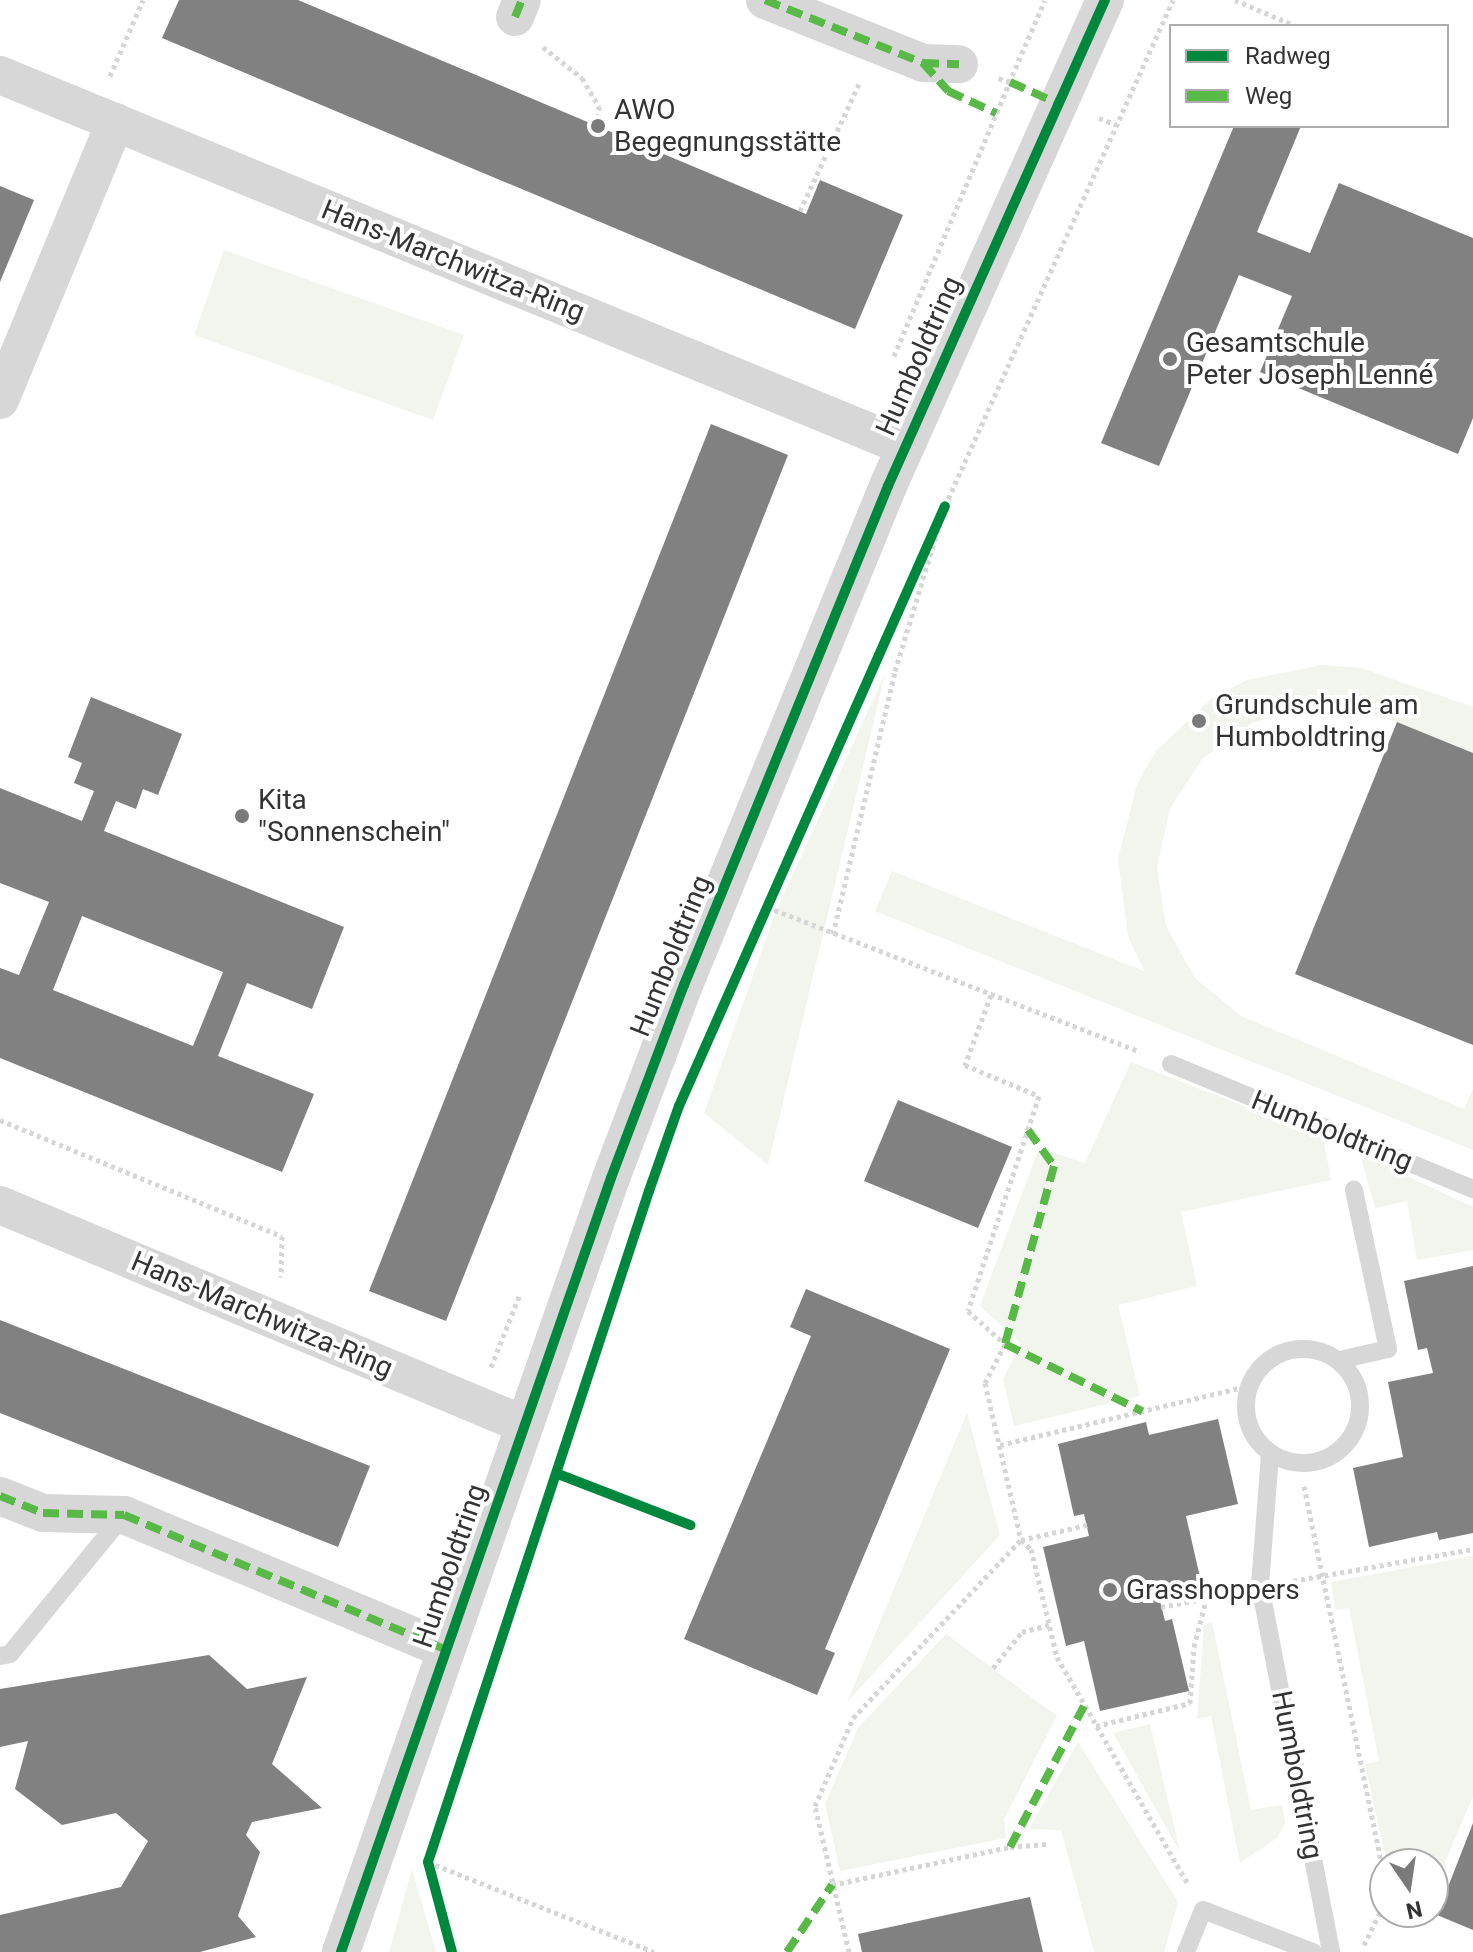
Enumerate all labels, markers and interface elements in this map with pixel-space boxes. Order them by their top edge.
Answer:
legend [1169,24,1449,128]
text: Radweg [1245,42,1331,70]
text: Weg [1245,82,1292,110]
place label: AWO Begegnungsstätte [614,93,841,159]
marker: AWO Begegnungsstätte [589,117,607,135]
street label: Hans-Marchwitza-Ring [316,193,590,329]
street label: Humboldtring [869,271,969,441]
place label: Gesamtschule Peter Joseph Lenné [1186,326,1433,392]
marker: Gesamtschule Peter Joseph Lenné [1161,350,1179,368]
place label: Grundschule am Humboldtring [1215,688,1419,754]
marker: Grundschule am Humboldtring [1190,712,1208,730]
place label: Kita "Sonnenschein" [258,783,450,849]
marker: Kita "Sonnenschein" [233,807,251,825]
street label: Humboldtring [623,870,719,1042]
street label: Humboldtring [1246,1083,1418,1179]
street label: Hans-Marchwitza-Ring [126,1245,398,1385]
street label: Humboldtring [406,1480,494,1652]
place label: Grasshoppers [1126,1573,1300,1607]
marker: Grasshoppers [1101,1581,1119,1599]
street label: Humboldtring [1264,1688,1330,1862]
north arrow [1369,1848,1449,1928]
text: N [1404,1896,1424,1924]

